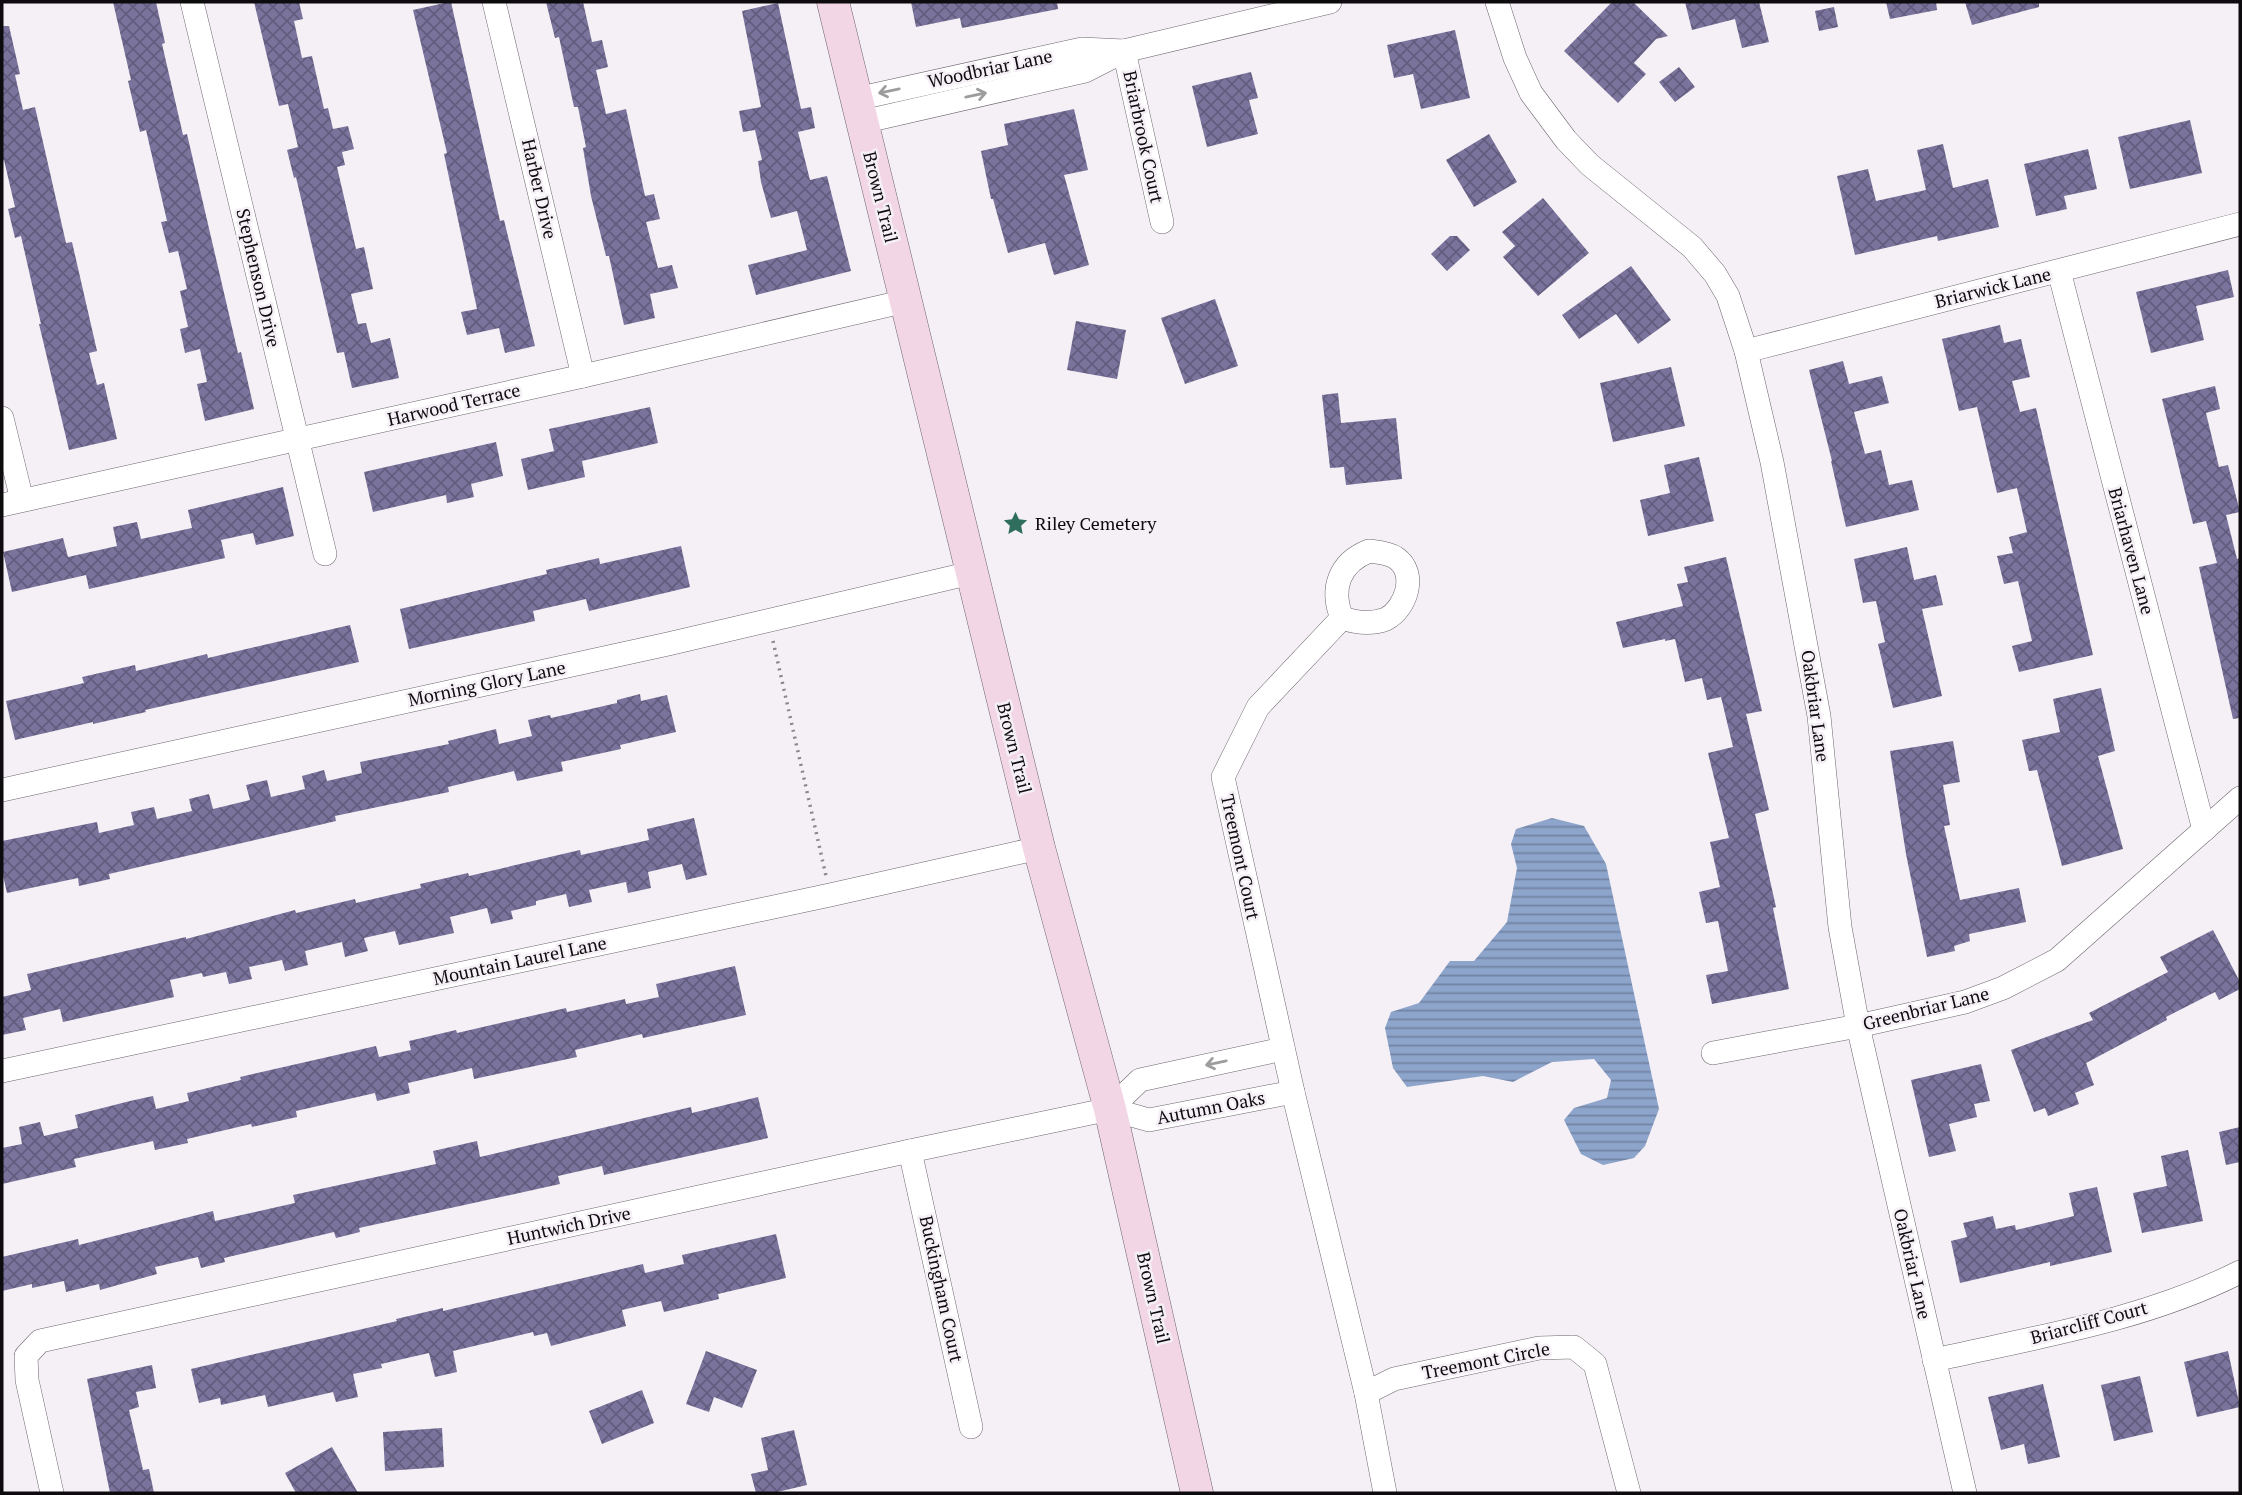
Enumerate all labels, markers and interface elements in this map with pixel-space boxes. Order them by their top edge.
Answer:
street label: Woodbriar Lane [925,43,1054,93]
street label: Briarbrook Court [1118,68,1170,205]
one-way arrow [878,85,901,99]
one-way arrow [964,88,987,102]
street label: Harber Drive [517,136,563,241]
street label: Brown Trail [858,149,904,245]
street label: Stephenson Drive [231,206,287,349]
street label: Briarwick Lane [1932,261,2053,313]
street label: Harwood Terrace [385,377,523,431]
street label: Briarhaven Lane [2103,485,2160,617]
place icon: Riley Cemetery [1001,510,1029,538]
place label: Riley Cemetery [1035,511,1157,535]
street label: Oakbriar Lane [1796,648,1836,763]
street label: Morning Glory Lane [406,655,568,711]
street label: Brown Trail [992,700,1038,796]
street label: Treemont Court [1216,792,1266,922]
street label: Mountain Laurel Lane [431,930,609,990]
street label: Greenbriar Lane [1860,981,1991,1035]
one-way arrow [1205,1057,1228,1071]
street label: Autumn Oaks [1155,1085,1267,1129]
street label: Huntwich Drive [505,1200,633,1250]
street label: Oakbriar Lane [1889,1206,1937,1321]
street label: Buckingham Court [915,1213,969,1365]
street label: Brown Trail [1132,1250,1176,1346]
street label: Briarcliff Court [2028,1295,2150,1349]
street label: Treemont Circle [1420,1336,1552,1384]

